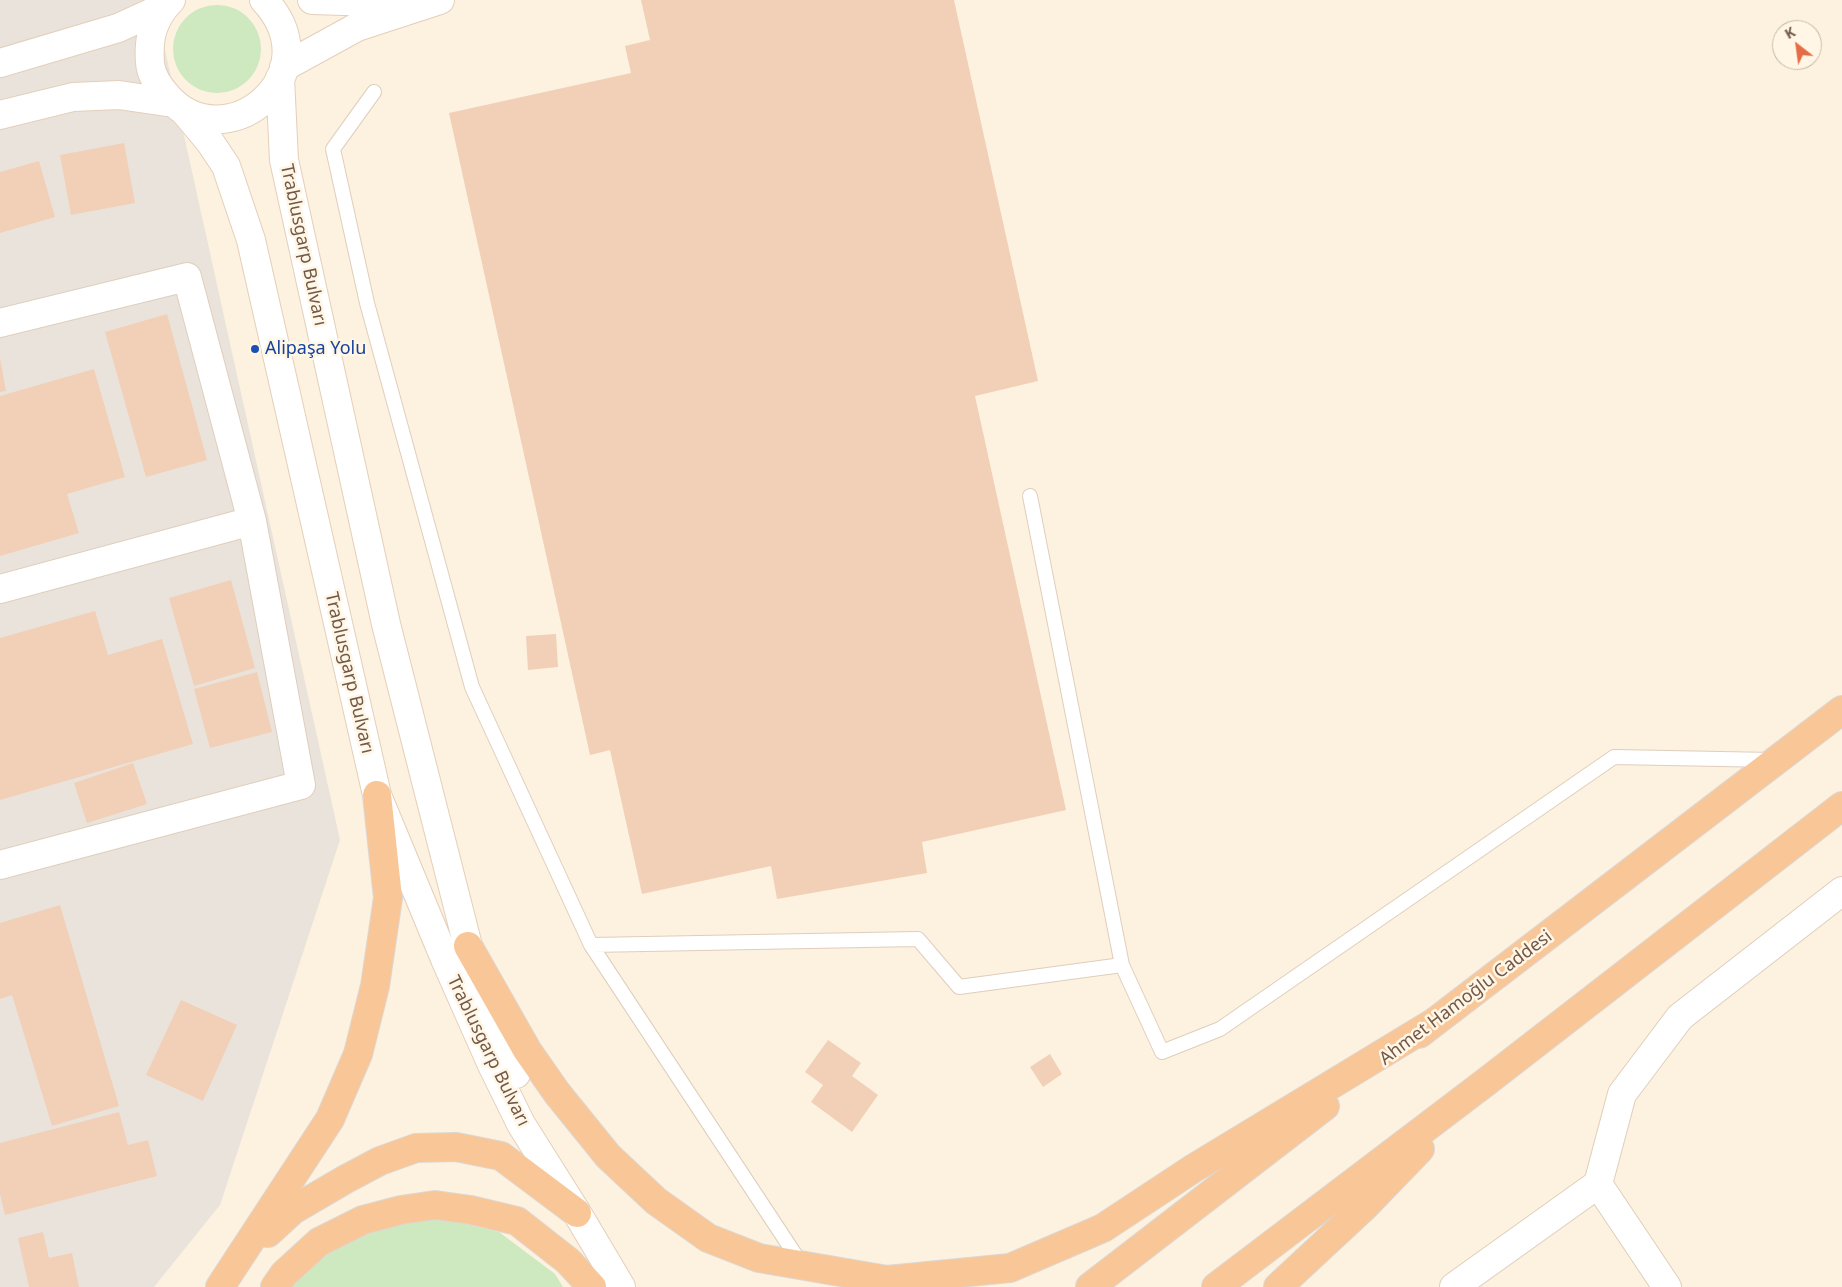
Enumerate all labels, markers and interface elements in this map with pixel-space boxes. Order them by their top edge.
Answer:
north arrow [1772,20,1822,70]
text: K [1781,22,1799,43]
street label: Trablusgarp Bulvarı [275,162,331,328]
place label: Alipaşa Yolu [265,338,366,360]
marker: Alipaşa Yolu [249,343,261,355]
street label: Trablusgarp Bulvarı [320,590,378,756]
street label: Ahmet Hamoğlu Caddesi [1375,926,1557,1070]
street label: Trablusgarp Bulvarı [442,972,534,1130]

